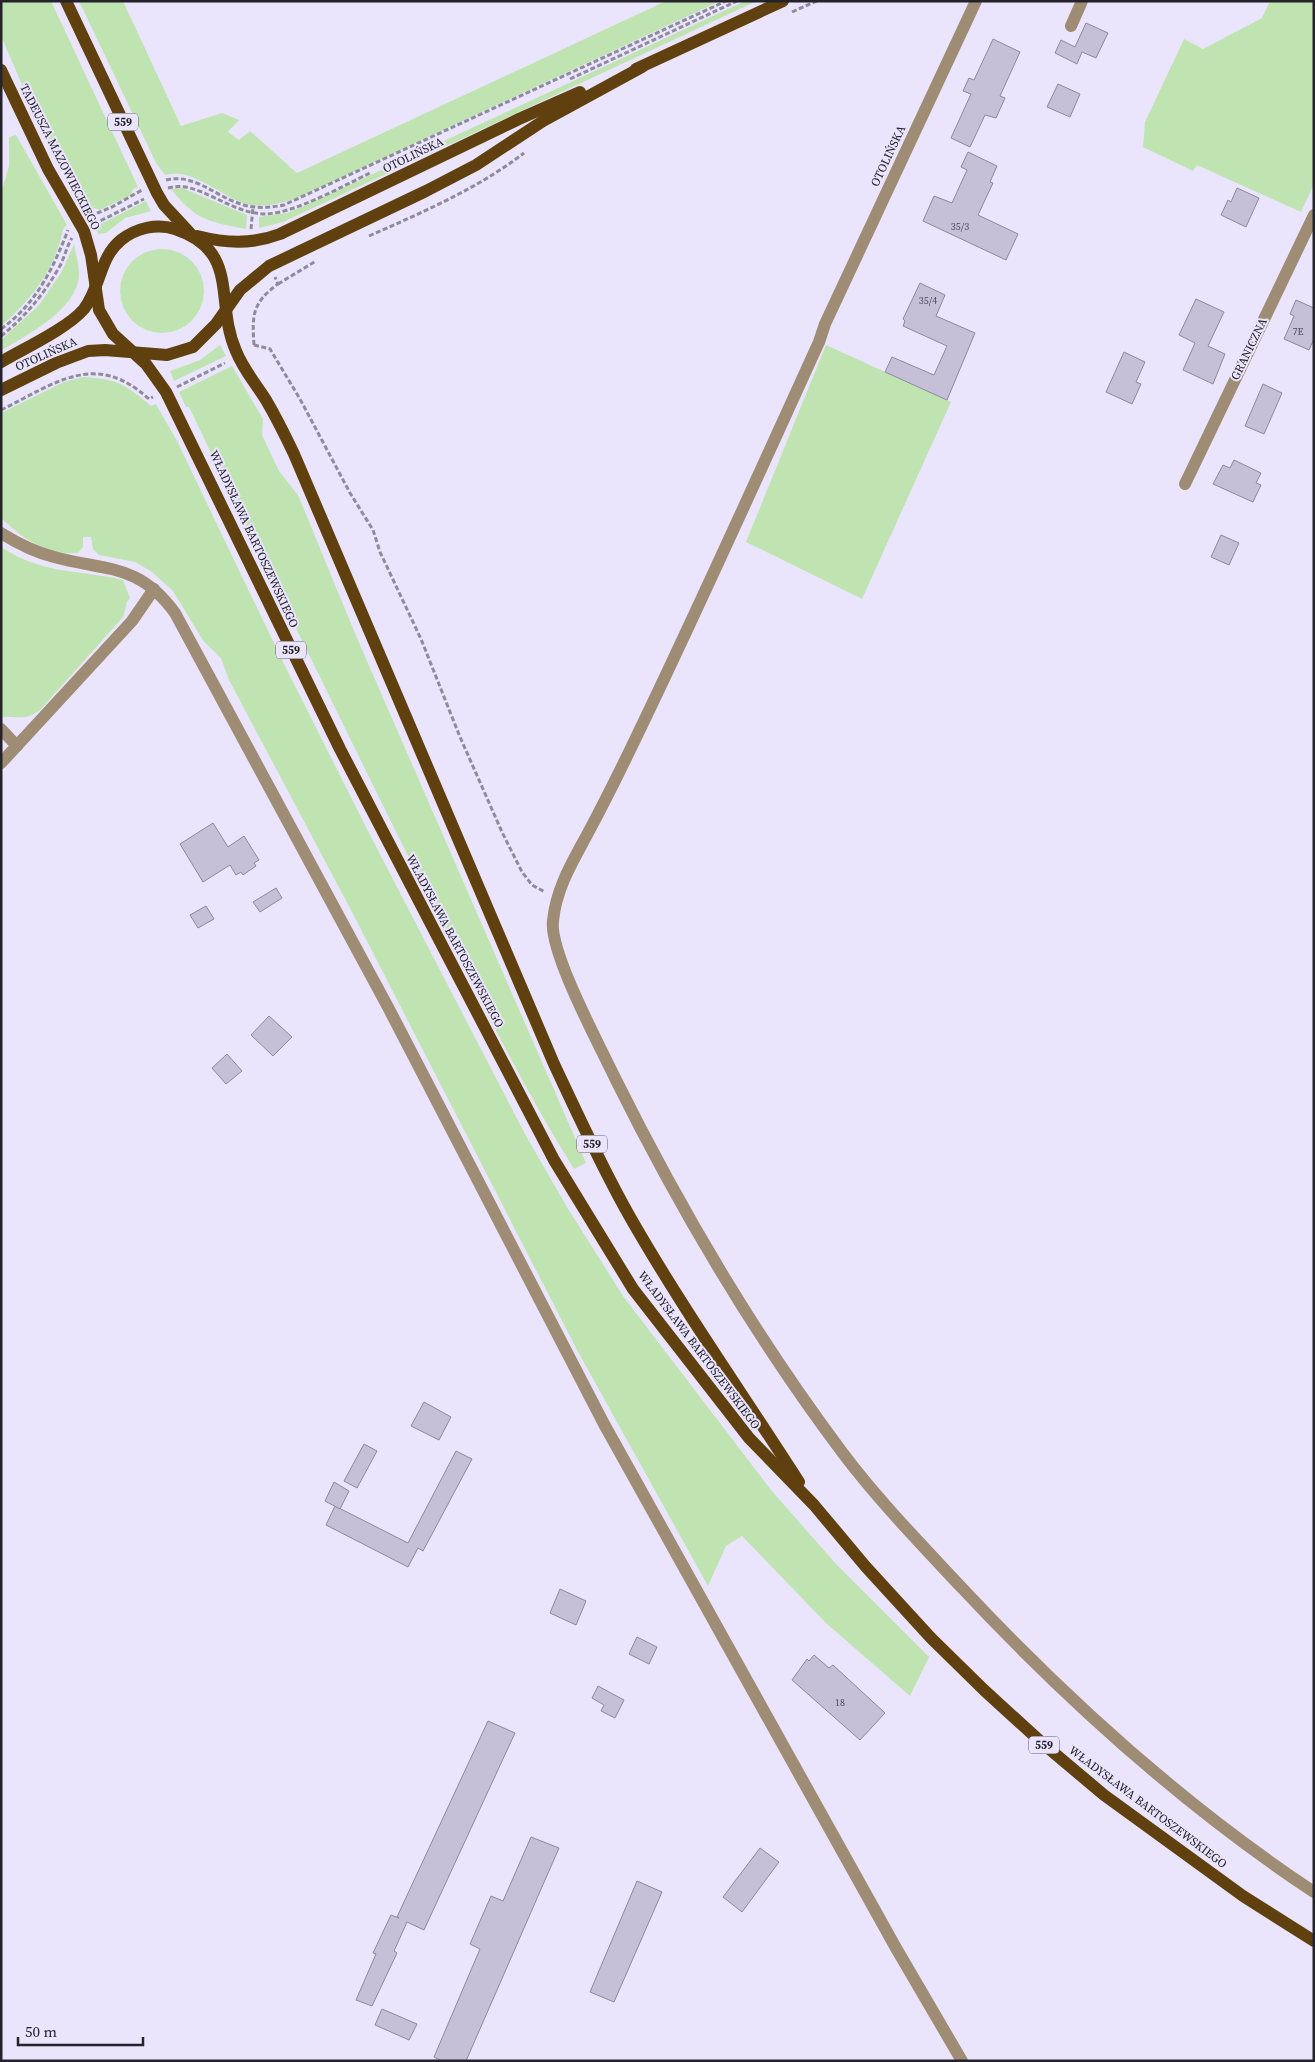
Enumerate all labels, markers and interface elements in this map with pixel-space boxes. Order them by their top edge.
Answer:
street label: TADEUSZA MAZOWIECKIEGO [16,81,104,233]
road number: 559 [108,114,138,130]
street label: OTOLIŃSKA [867,123,909,189]
street label: OTOLIŃSKA [380,133,446,177]
house number: 35/3 [951,220,969,233]
house number: 35/4 [919,294,937,307]
street label: GRANICZNA [1227,315,1271,383]
house number: 7E [1292,325,1304,338]
street label: OTOLIŃSKA [13,333,79,375]
street label: WŁADYSŁAWA BARTOSZEWSKIEGO [206,448,302,630]
road number: 559 [276,642,306,658]
street label: WŁADYSŁAWA BARTOSZEWSKIEGO [402,852,508,1030]
road number: 559 [577,1136,607,1152]
street label: WŁADYSŁAWA BARTOSZEWSKIEGO [634,1268,764,1432]
house number: 18 [835,1696,845,1709]
road number: 559 [1029,1736,1059,1754]
street label: WŁADYSŁAWA BARTOSZEWSKIEGO [1066,1742,1230,1872]
scale bar [18,2014,142,2046]
text: 50 m [25,2021,57,2042]

